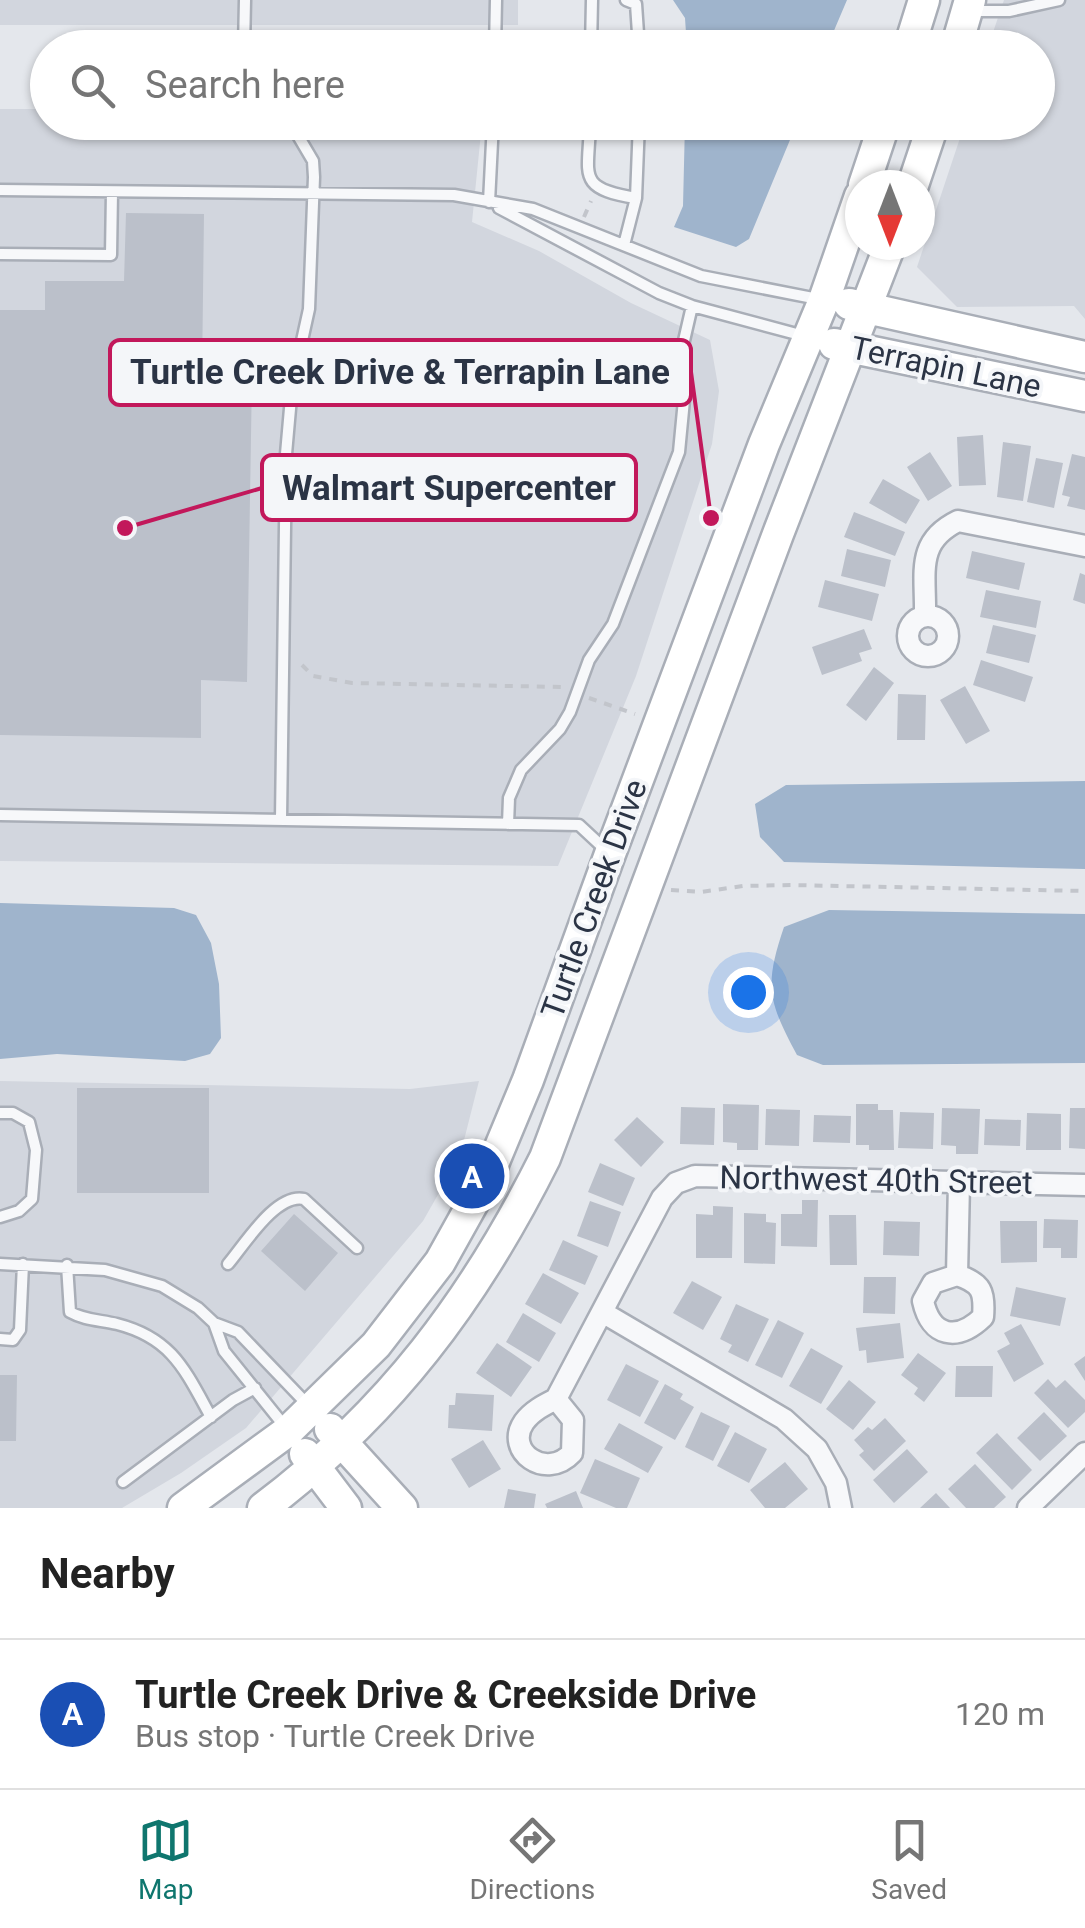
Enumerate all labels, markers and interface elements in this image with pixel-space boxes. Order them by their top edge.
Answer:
search box [30,30,1055,140]
icon: search [65,58,120,113]
text: Search here [145,63,345,107]
north arrow [845,170,935,260]
street label: Terrapin Lane [847,328,1045,406]
callout: Turtle Creek Drive & Terrapin Lane [110,340,691,405]
text: Turtle Creek Drive & Terrapin Lane [130,352,670,393]
callout: Walmart Supercenter [262,455,636,520]
text: Walmart Supercenter [282,468,616,509]
street label: Turtle Creek Drive [533,774,655,1024]
your location [723,967,774,1018]
pin: A [440,1138,504,1214]
street label: Northwest 40th Street [719,1158,1033,1202]
text: Nearby [40,1549,175,1598]
text: Turtle Creek Drive & Creekside Drive [135,1673,756,1717]
text: A [62,1695,83,1733]
text: 120 m [955,1695,1045,1733]
text: Bus stop · Turtle Creek Drive [135,1717,535,1755]
tab: Map [138,1813,193,1906]
tab: Directions [469,1813,595,1906]
tab: Saved [871,1813,947,1906]

